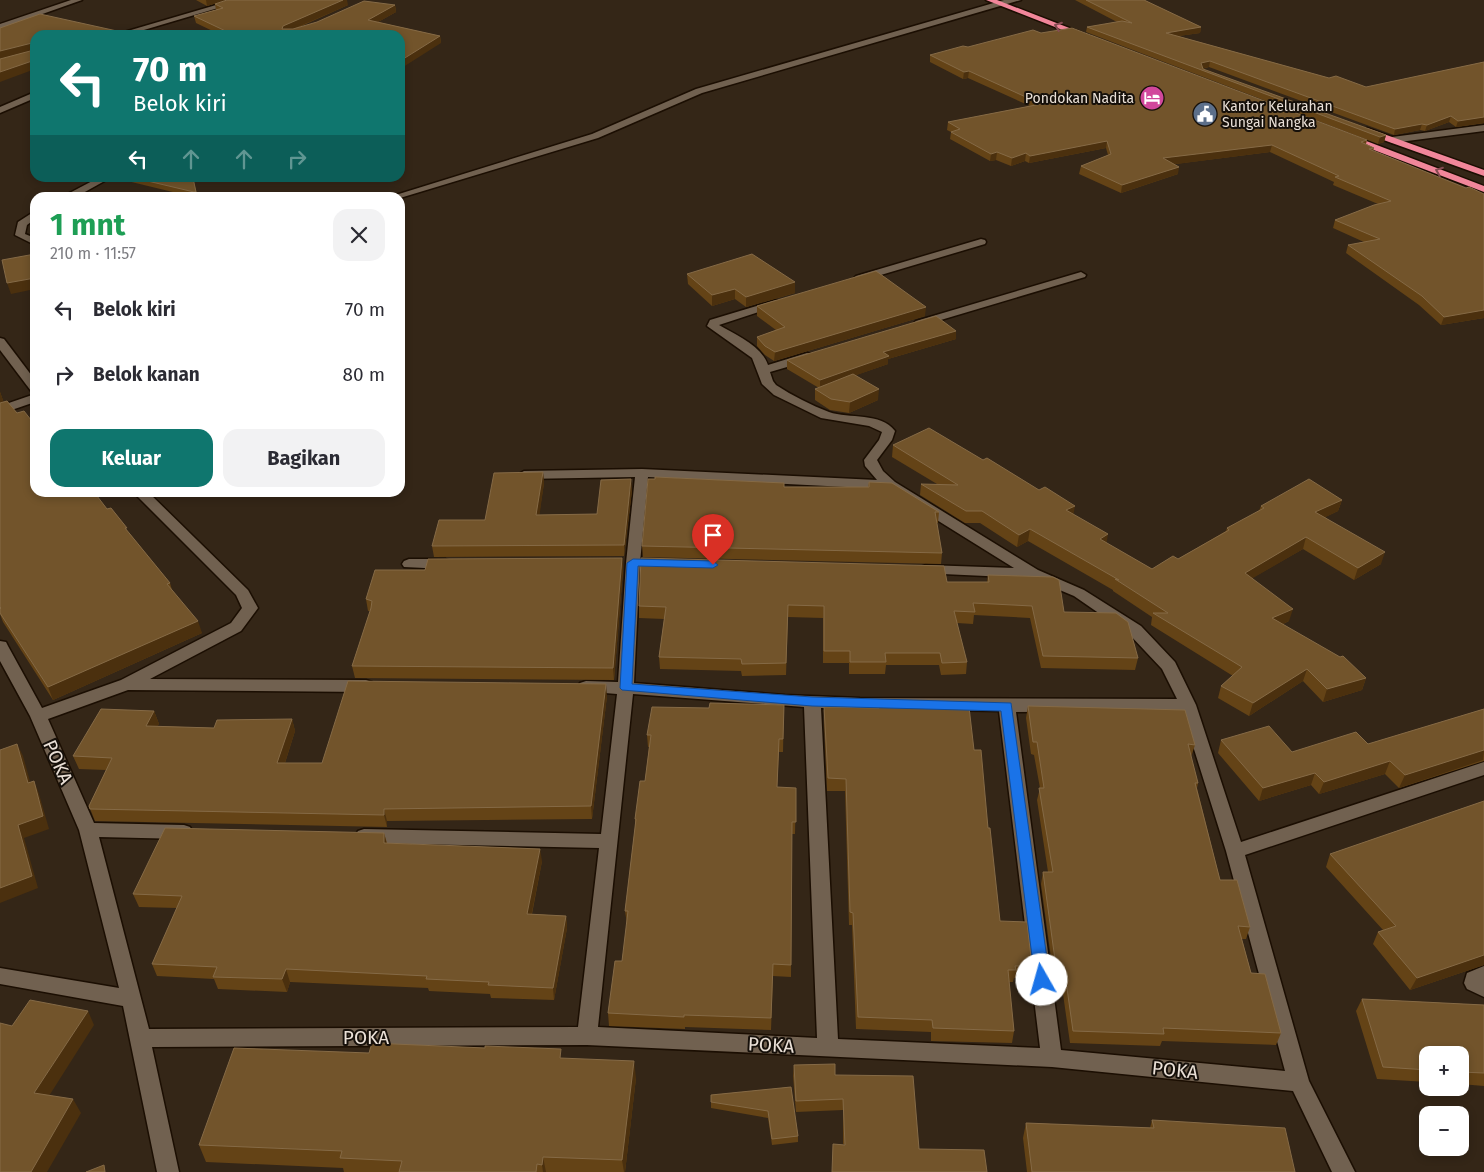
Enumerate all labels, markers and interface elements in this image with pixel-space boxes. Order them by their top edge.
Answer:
one-way arrow [1054,21,1063,32]
text: 70 m [133,48,207,90]
icon: left [50,50,115,115]
hotel icon: Pondokan Nadita [1139,85,1165,111]
text: Belok kiri [133,90,227,117]
place label: Pondokan Nadita [1025,90,1134,107]
place label: Kantor Kelurahan Sungai Nangka [1222,98,1333,131]
public building icon: Kantor Kelurahan Sungai Nangka [1192,101,1218,127]
icon: left [124,145,152,173]
icon: ahead [177,145,205,173]
icon: ahead [230,145,258,173]
icon: right [283,145,311,173]
one-way arrow [1435,167,1443,177]
text: 1 mnt [50,207,125,243]
button: close [333,209,385,261]
text: 210 m · 11:57 [50,244,136,263]
icon: left [50,296,78,324]
text: Belok kiri [93,298,176,321]
text: 70 m [345,298,385,321]
icon: right [50,361,78,389]
text: Belok kanan [93,363,200,386]
text: 80 m [343,363,385,386]
button: Keluar [50,429,213,487]
button: Bagikan [223,429,385,487]
pin [692,514,734,565]
icon: arrive [699,521,727,549]
street label: POKA [38,736,78,788]
position arrow [1015,953,1067,1005]
street label: POKA [343,1026,389,1049]
street label: POKA [747,1032,795,1058]
map controls [1419,1046,1469,1156]
button: + [1419,1046,1469,1096]
street label: POKA [1151,1056,1199,1084]
button: − [1419,1106,1469,1156]

